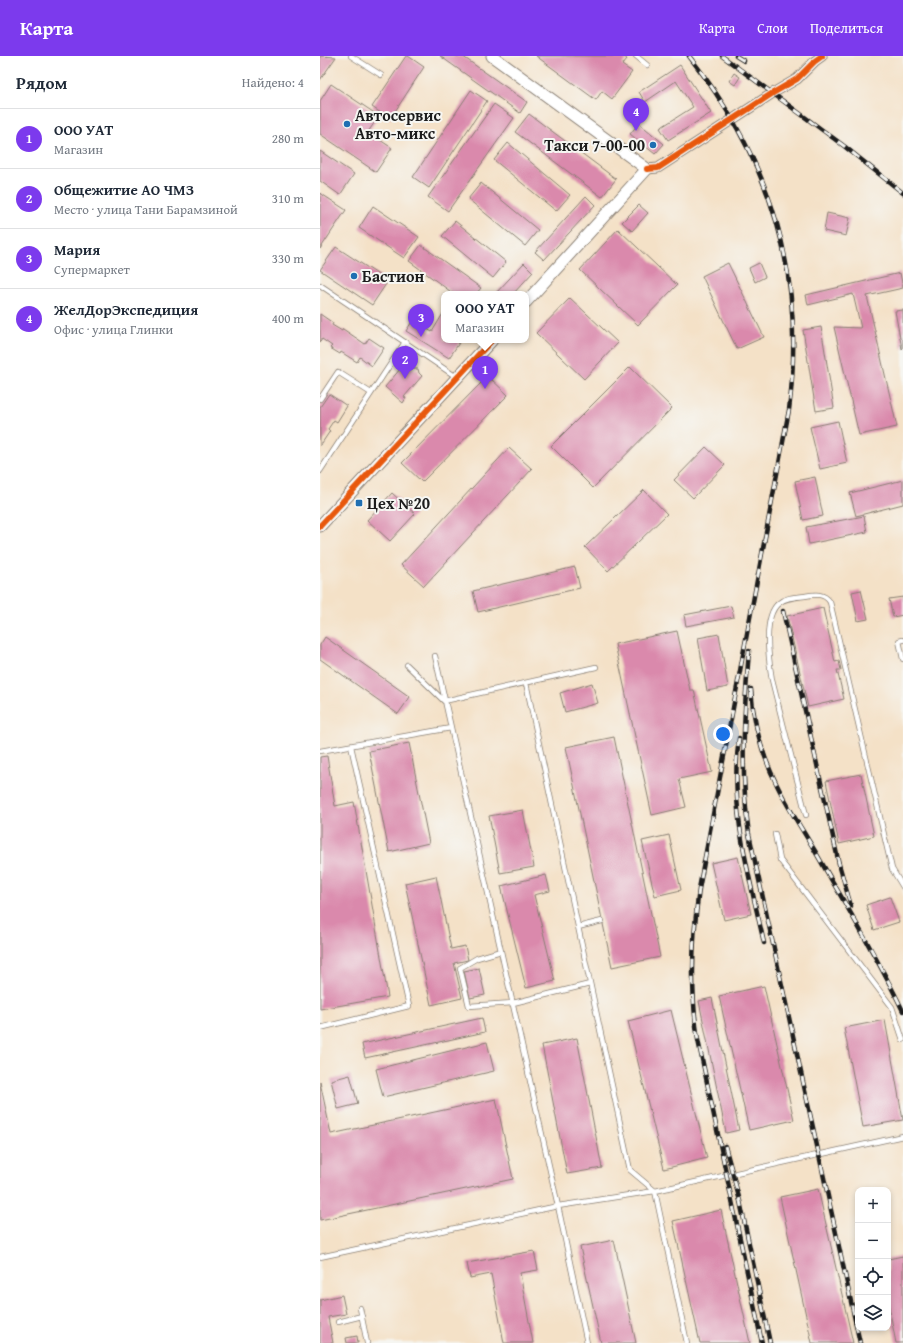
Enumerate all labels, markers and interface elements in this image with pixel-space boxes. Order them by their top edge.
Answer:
text: Карта [20,14,73,42]
text: Карта [699,18,735,38]
text: Слои [757,18,788,38]
text: Поделиться [810,18,883,38]
text: Рядом [16,70,67,95]
text: Найдено: 4 [242,73,304,92]
pin: 4 [623,98,649,131]
place label: Автосервис Авто-микс [355,103,441,145]
text: ООО УАТ [54,119,113,140]
marker: Автосервис Авто-микс [342,119,352,129]
text: 1 [26,129,32,148]
text: 280 m [272,129,304,148]
place label: Такси 7-00-00 [544,133,645,157]
text: Магазин [54,140,103,159]
marker: Такси 7-00-00 [648,140,658,150]
text: Общежитие АО ЧМЗ [54,179,194,200]
text: 2 [26,189,32,208]
text: 310 m [272,189,304,208]
text: Место · улица Тани Барамзиной [54,200,238,219]
text: Мария [54,239,100,260]
text: 3 [26,249,32,268]
text: 330 m [272,249,304,268]
text: Супермаркет [54,260,130,279]
place label: Бастион [362,264,425,288]
marker: Бастион [349,271,359,281]
popup [441,291,529,343]
text: ООО УАТ [455,297,515,318]
text: ЖелДорЭкспедиция [54,299,198,320]
pin: 3 [408,304,434,337]
text: 4 [26,309,32,328]
text: 400 m [272,309,304,328]
text: Магазин [455,318,504,337]
text: Офис · улица Глинки [54,320,173,339]
pin: 2 [392,346,418,379]
pin: 1 [472,356,498,389]
place label: Цех №20 [367,491,430,515]
marker: Цех №20 [354,498,364,508]
your location [713,724,733,744]
map controls [855,1187,891,1331]
button: + [855,1187,891,1223]
button: − [855,1223,891,1259]
button: locate [855,1259,891,1295]
button: layers [855,1295,891,1331]

